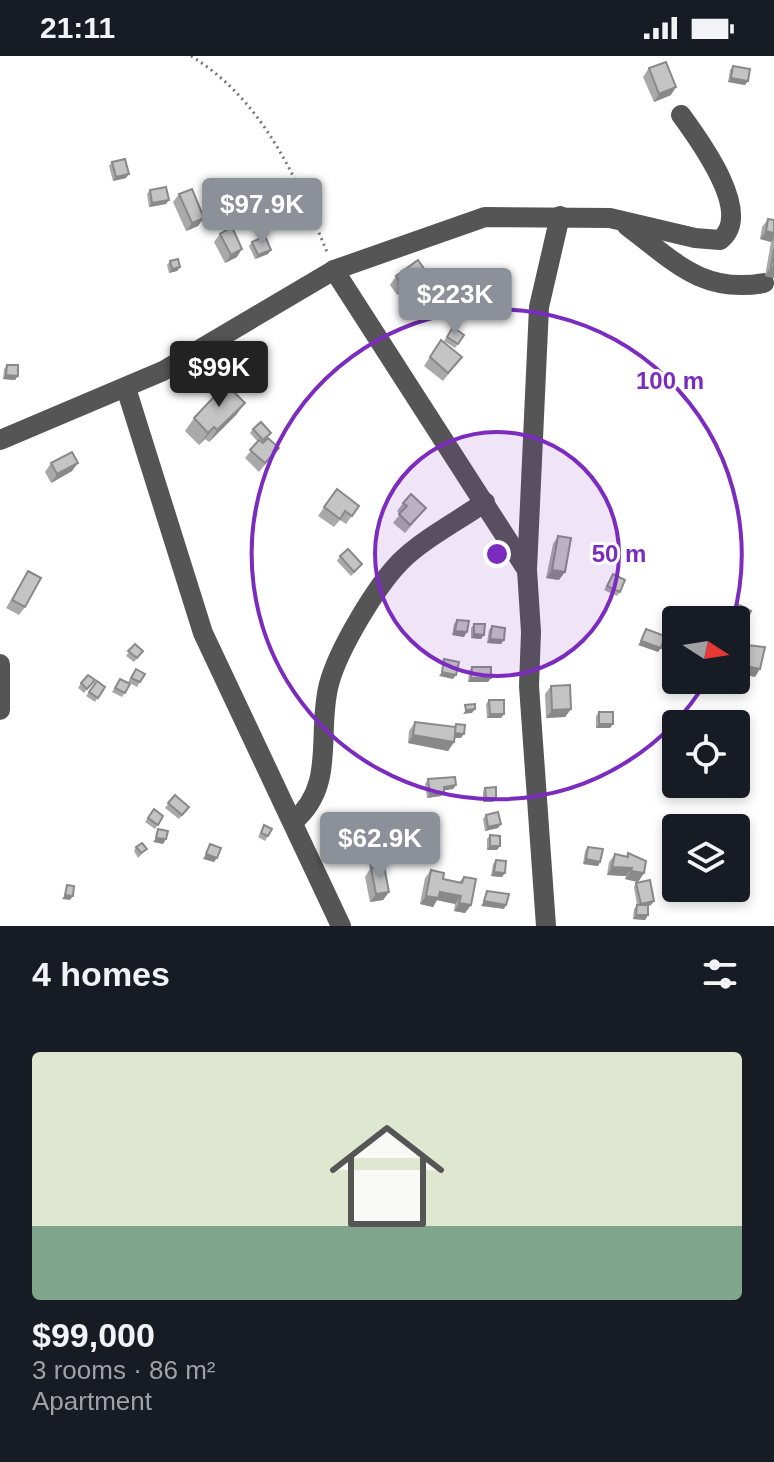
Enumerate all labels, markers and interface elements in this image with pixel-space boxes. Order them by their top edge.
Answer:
text: 21:11 [40,11,115,44]
pin: $97.9K [197,178,327,246]
text: $97.9K [220,189,304,219]
pin: $223K [399,268,511,336]
text: $223K [417,279,493,309]
pin: $99K [172,341,266,409]
text: $99K [188,352,250,382]
text: 100 m [636,367,704,394]
centre of rings [483,540,511,568]
text: 50 m [592,540,646,567]
north arrow [662,606,750,694]
map controls [662,606,750,902]
button: locate [662,710,750,798]
pin: $62.9K [315,812,445,880]
button: layers [662,814,750,902]
text: $62.9K [338,823,422,853]
icon: filters [698,952,742,996]
text: 4 homes [32,955,170,993]
icon: home [315,1104,459,1248]
text: $99,000 [32,1316,155,1354]
text: 3 rooms · 86 m² [32,1355,216,1385]
text: Apartment [32,1386,152,1416]

